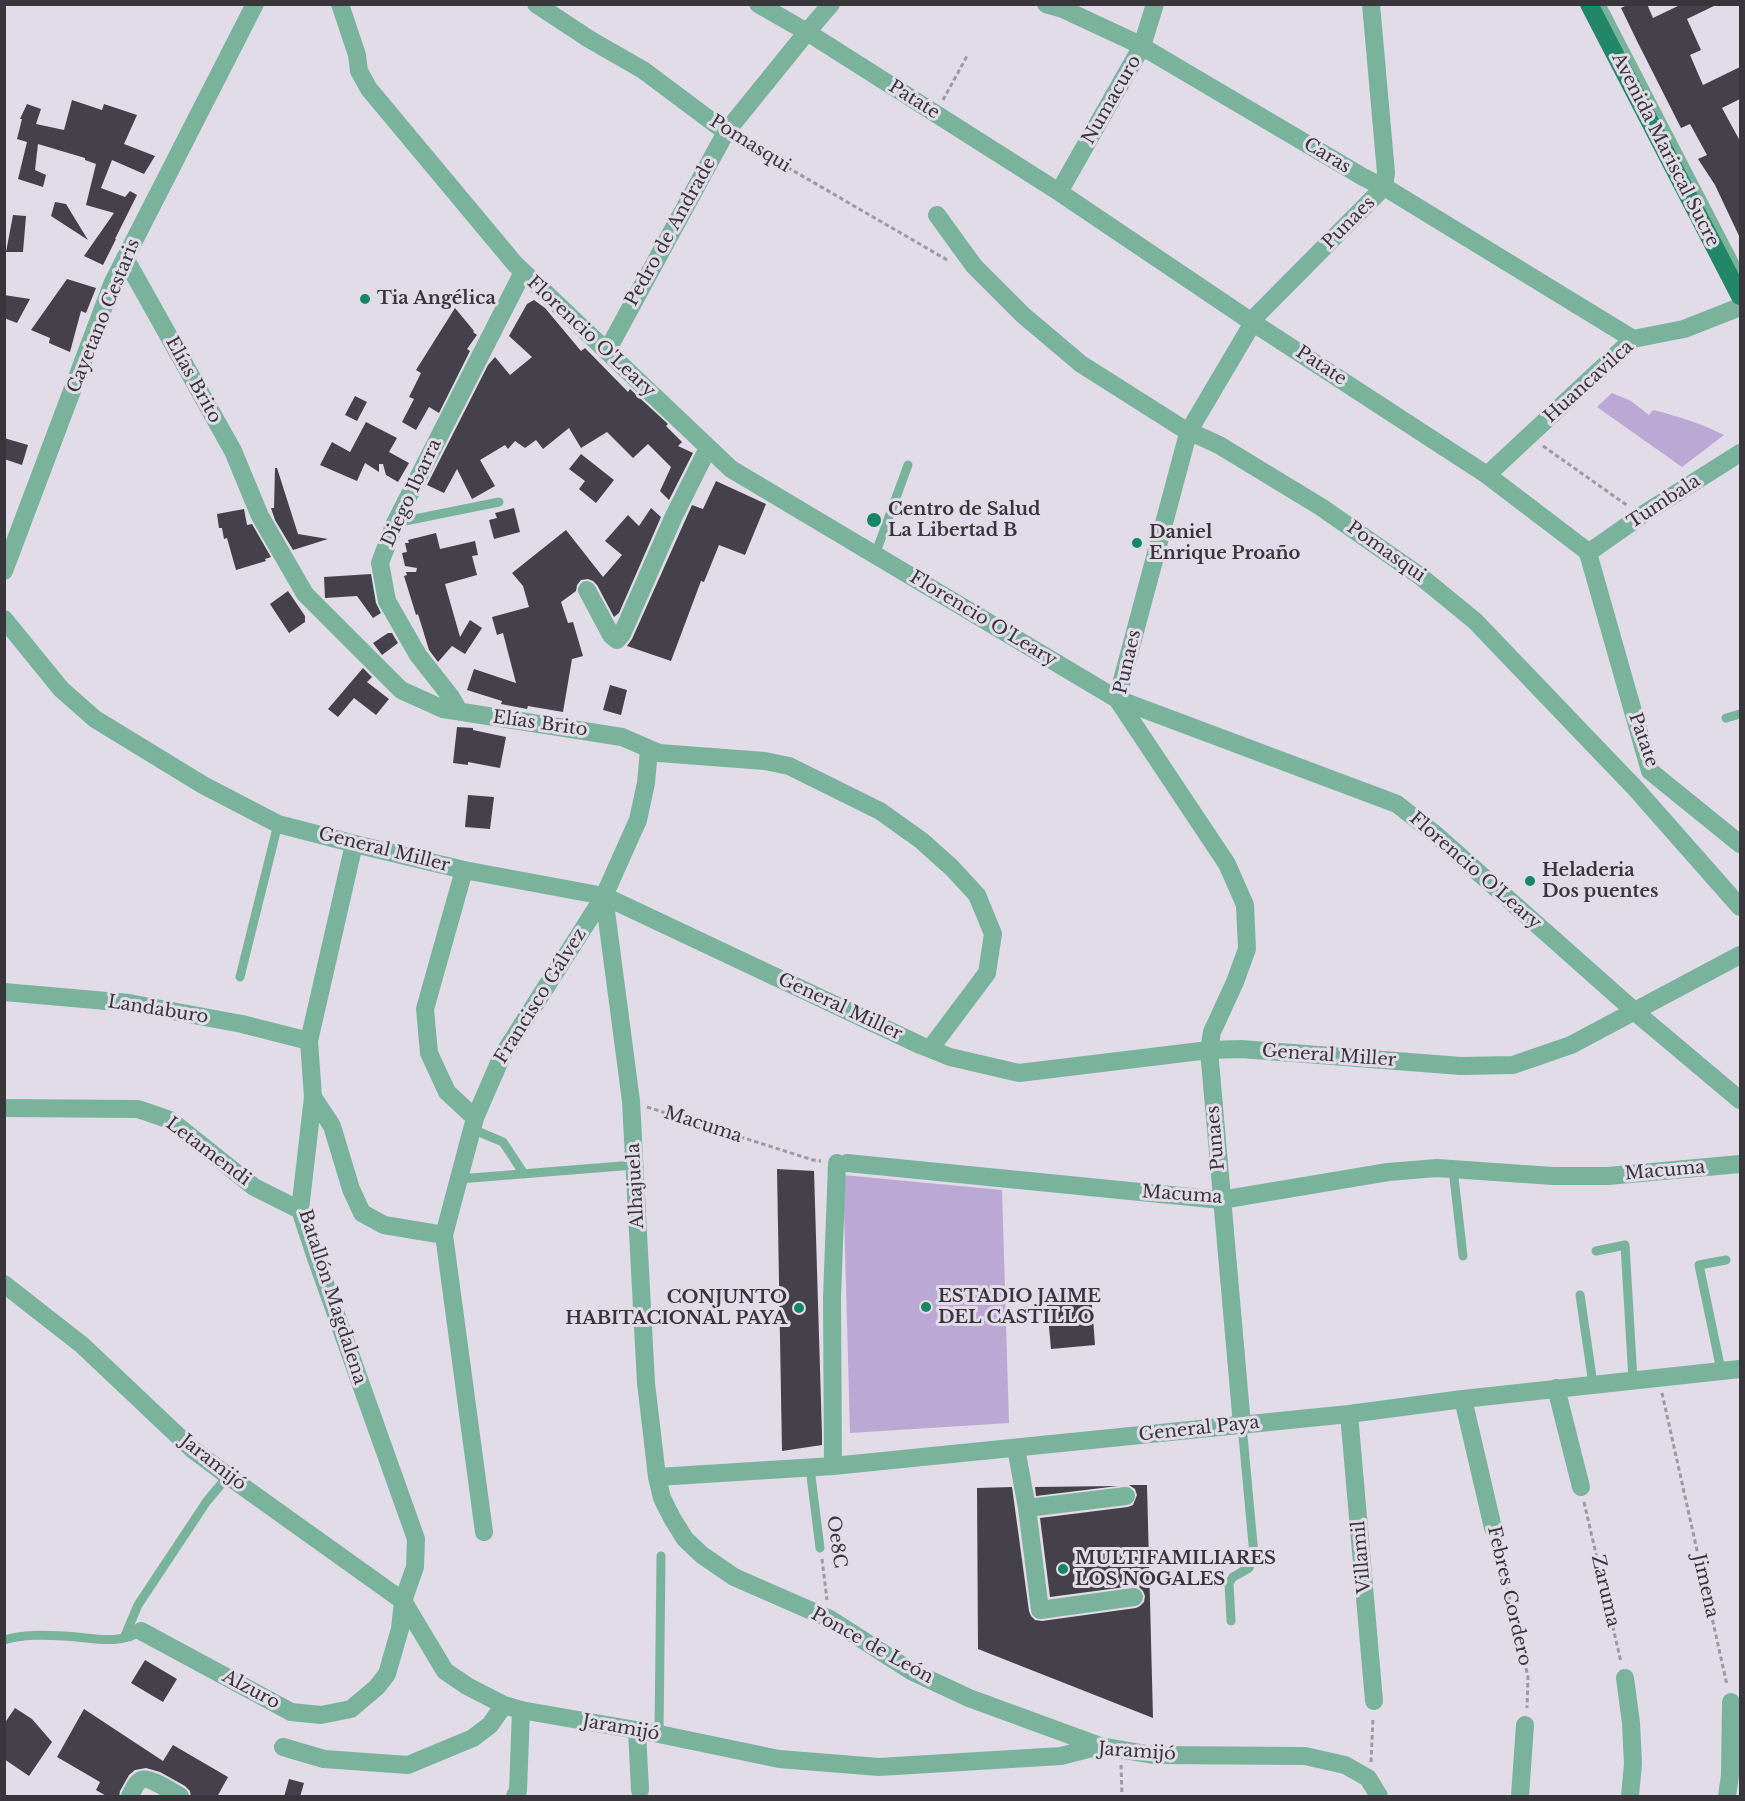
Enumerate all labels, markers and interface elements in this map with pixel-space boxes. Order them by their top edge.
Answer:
street label: Avenida Mariscal Sucre [1607,49,1723,251]
street label: Numacuro [1078,52,1146,148]
street label: Patate [885,76,943,124]
street label: Pomasqui [706,111,794,177]
street label: Caras [1300,134,1354,178]
street label: Pedro de Andrade [621,154,721,310]
street label: Punaes [1318,192,1380,254]
street label: Cayetano Cestaris [63,236,145,396]
street label: Florencio O'Leary [522,272,660,402]
place label: Tia Angélica [377,288,496,310]
marker: Tia Angélica [358,292,372,306]
street label: Elías Brito [160,333,226,427]
street label: Huancavilca [1540,336,1638,428]
street label: Patate [1292,342,1350,390]
street label: Diego Ibarra [378,436,446,550]
street label: Tumbala [1624,471,1704,533]
place label: Centro de Salud La Libertad B [888,499,1041,542]
marker: Centro de Salud La Libertad B [865,511,883,529]
street label: Pomasqui [1343,517,1429,587]
place label: Daniel Enrique Proaño [1149,522,1300,564]
marker: Daniel Enrique Proaño [1130,536,1144,550]
street label: Florencio O'Leary [906,567,1060,671]
street label: Punaes [1110,628,1146,696]
street label: Elías Brito [491,707,589,741]
street label: Patate [1624,710,1662,770]
street label: Florencio O'Leary [1405,808,1545,934]
street label: General Miller [316,823,452,877]
place label: Heladeria Dos puentes [1542,860,1658,902]
marker: Heladeria Dos puentes [1523,874,1537,888]
street label: Francisco Gálvez [491,924,591,1068]
street label: General Miller [774,969,906,1045]
street label: Landaburo [106,991,210,1029]
street label: General Miller [1261,1041,1397,1071]
street label: Macuma [661,1102,745,1148]
street label: Punaes [1202,1105,1230,1171]
street label: Letamendi [161,1113,255,1191]
street label: Alhajuela [623,1143,649,1229]
street label: Macuma [1624,1157,1706,1185]
street label: Macuma [1141,1181,1223,1209]
street label: Batallón Magdalena [294,1207,370,1387]
place label: ESTADIO JAIME DEL CASTILLO [938,1286,1101,1328]
place label: CONJUNTO HABITACIONAL PAYA [565,1287,787,1330]
marker: ESTADIO JAIME DEL CASTILLO [919,1300,933,1314]
marker: CONJUNTO HABITACIONAL PAYA [792,1301,806,1315]
street label: General Paya [1138,1412,1260,1446]
street label: Jaramijó [176,1431,250,1495]
street label: Oe8C [822,1514,850,1570]
street label: Villamil [1348,1520,1376,1594]
street label: Febres Cordero [1482,1524,1536,1668]
place label: MULTIFAMILIARES LOS NOGALES [1075,1548,1276,1590]
street label: Jimena [1687,1552,1723,1620]
street label: Zaruma [1586,1553,1624,1629]
marker: MULTIFAMILIARES LOS NOGALES [1056,1562,1070,1576]
street label: Ponce de León [807,1604,937,1688]
street label: Alzuro [219,1666,283,1714]
street label: Jaramijó [581,1711,661,1745]
street label: Jaramijó [1097,1739,1177,1765]

